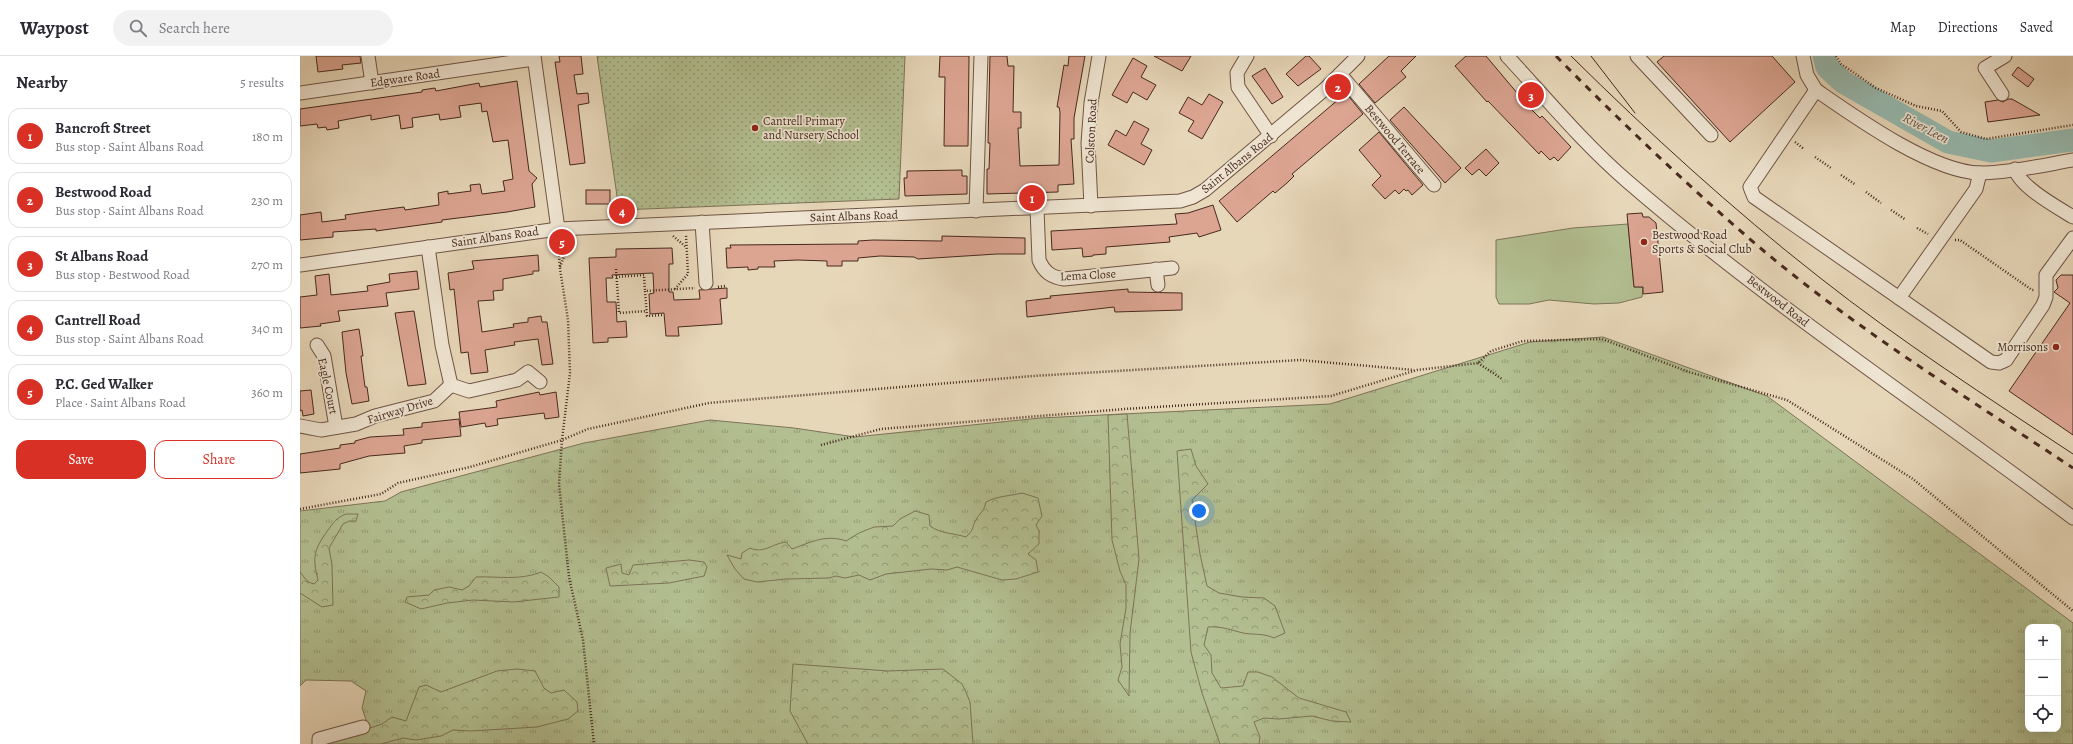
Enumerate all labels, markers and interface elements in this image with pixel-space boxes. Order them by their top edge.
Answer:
search box [113,10,393,46]
text: Waypost [20,15,89,41]
icon: search [127,17,149,39]
text: Search here [159,18,230,38]
text: Map [1890,18,1916,37]
text: Directions [1938,18,1998,37]
text: Saved [2020,18,2053,37]
street label: Edgware Road [369,65,441,91]
text: Nearby [16,71,67,94]
pin: 2 [1325,72,1351,102]
text: 5 results [240,74,284,91]
pin: 3 [1518,80,1544,110]
street label: Colston Road [1081,98,1101,164]
street label: Bestwood Terrace [1361,101,1429,177]
water label: River Leen [1900,109,1952,147]
place label: Cantrell Primary and Nursery School [763,113,859,143]
text: Bancroft Street [55,118,151,138]
marker: Cantrell Primary and Nursery School [750,123,760,133]
text: 1 [28,128,32,145]
text: 180 m [252,128,283,145]
street label: Saint Albans Road [1198,129,1277,197]
text: Bus stop · Saint Albans Road [55,138,204,155]
text: Bestwood Road [55,182,152,202]
pin: 1 [1019,183,1045,213]
text: 2 [27,192,33,209]
text: 230 m [251,192,283,209]
pin: 4 [609,196,635,226]
text: Bus stop · Saint Albans Road [55,202,204,219]
street label: Saint Albans Road [810,206,899,226]
street label: Saint Albans Road [450,223,540,251]
pin: 5 [549,227,575,257]
place label: Bestwood Road Sports & Social Club [1652,227,1752,257]
marker: Bestwood Road Sports & Social Club [1639,237,1649,247]
text: St Albans Road [55,246,148,266]
text: 3 [27,256,33,273]
text: 270 m [251,256,283,273]
text: Bus stop · Bestwood Road [55,266,190,283]
street label: Lema Close [1060,266,1116,284]
street label: Bestwood Road [1743,272,1813,331]
text: Cantrell Road [55,310,140,330]
text: 4 [27,320,33,337]
text: 340 m [251,320,283,337]
text: Bus stop · Saint Albans Road [55,330,204,347]
place label: Morrisons [1997,339,2048,355]
marker: Morrisons [2051,342,2061,352]
street label: Eagle Court [314,356,342,416]
text: P.C. Ged Walker [55,374,153,394]
text: 5 [27,384,33,401]
text: 360 m [251,384,283,401]
street label: Fairway Drive [365,392,435,428]
text: Place · Saint Albans Road [55,394,186,411]
button: Save [16,440,146,479]
button: Share [154,440,284,479]
your location [1189,501,1209,521]
map controls [2025,624,2061,732]
button: + [2025,624,2061,660]
button: − [2025,660,2061,696]
button: locate [2025,696,2061,732]

